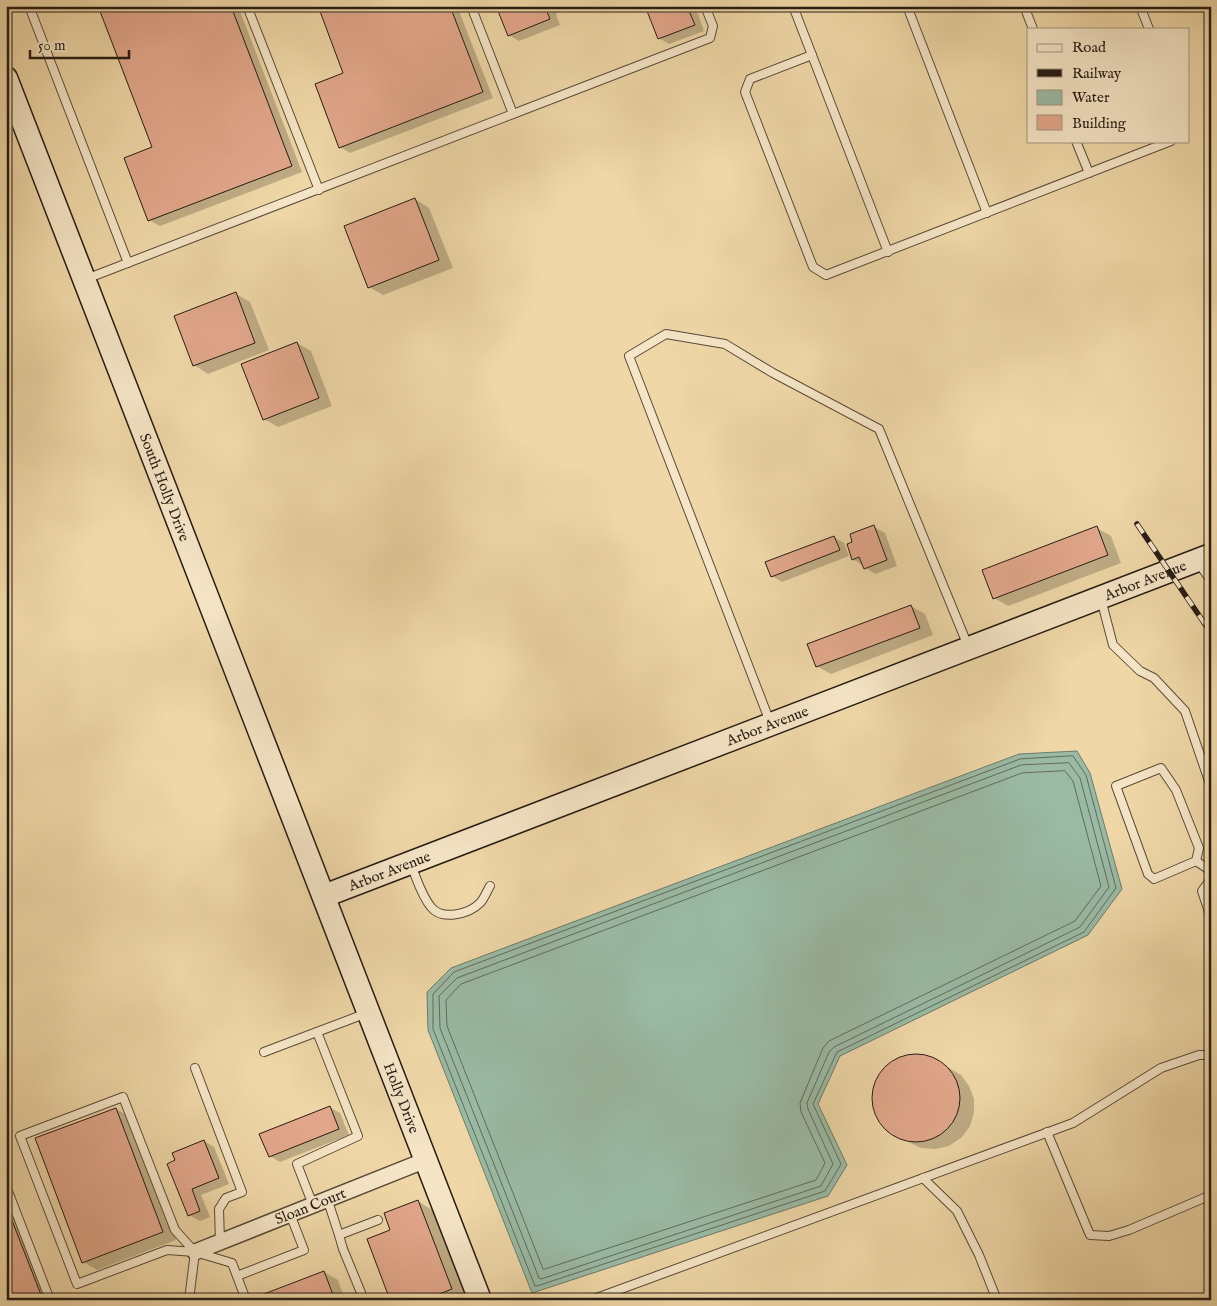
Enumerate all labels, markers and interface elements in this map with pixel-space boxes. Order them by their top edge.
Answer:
scale bar [30,28,129,60]
legend [1027,28,1190,142]
text: 50 m [38,36,66,55]
text: Road [1072,38,1107,57]
text: Railway [1072,64,1122,83]
text: Water [1072,88,1110,107]
text: Building [1072,114,1127,133]
street label: South Holly Drive [135,431,194,544]
street label: Arbor Avenue [1101,556,1189,605]
street label: Arbor Avenue [723,702,811,751]
street label: Arbor Avenue [345,847,433,896]
street label: Holly Drive [379,1060,424,1136]
street label: Sloan Court [272,1184,349,1229]

